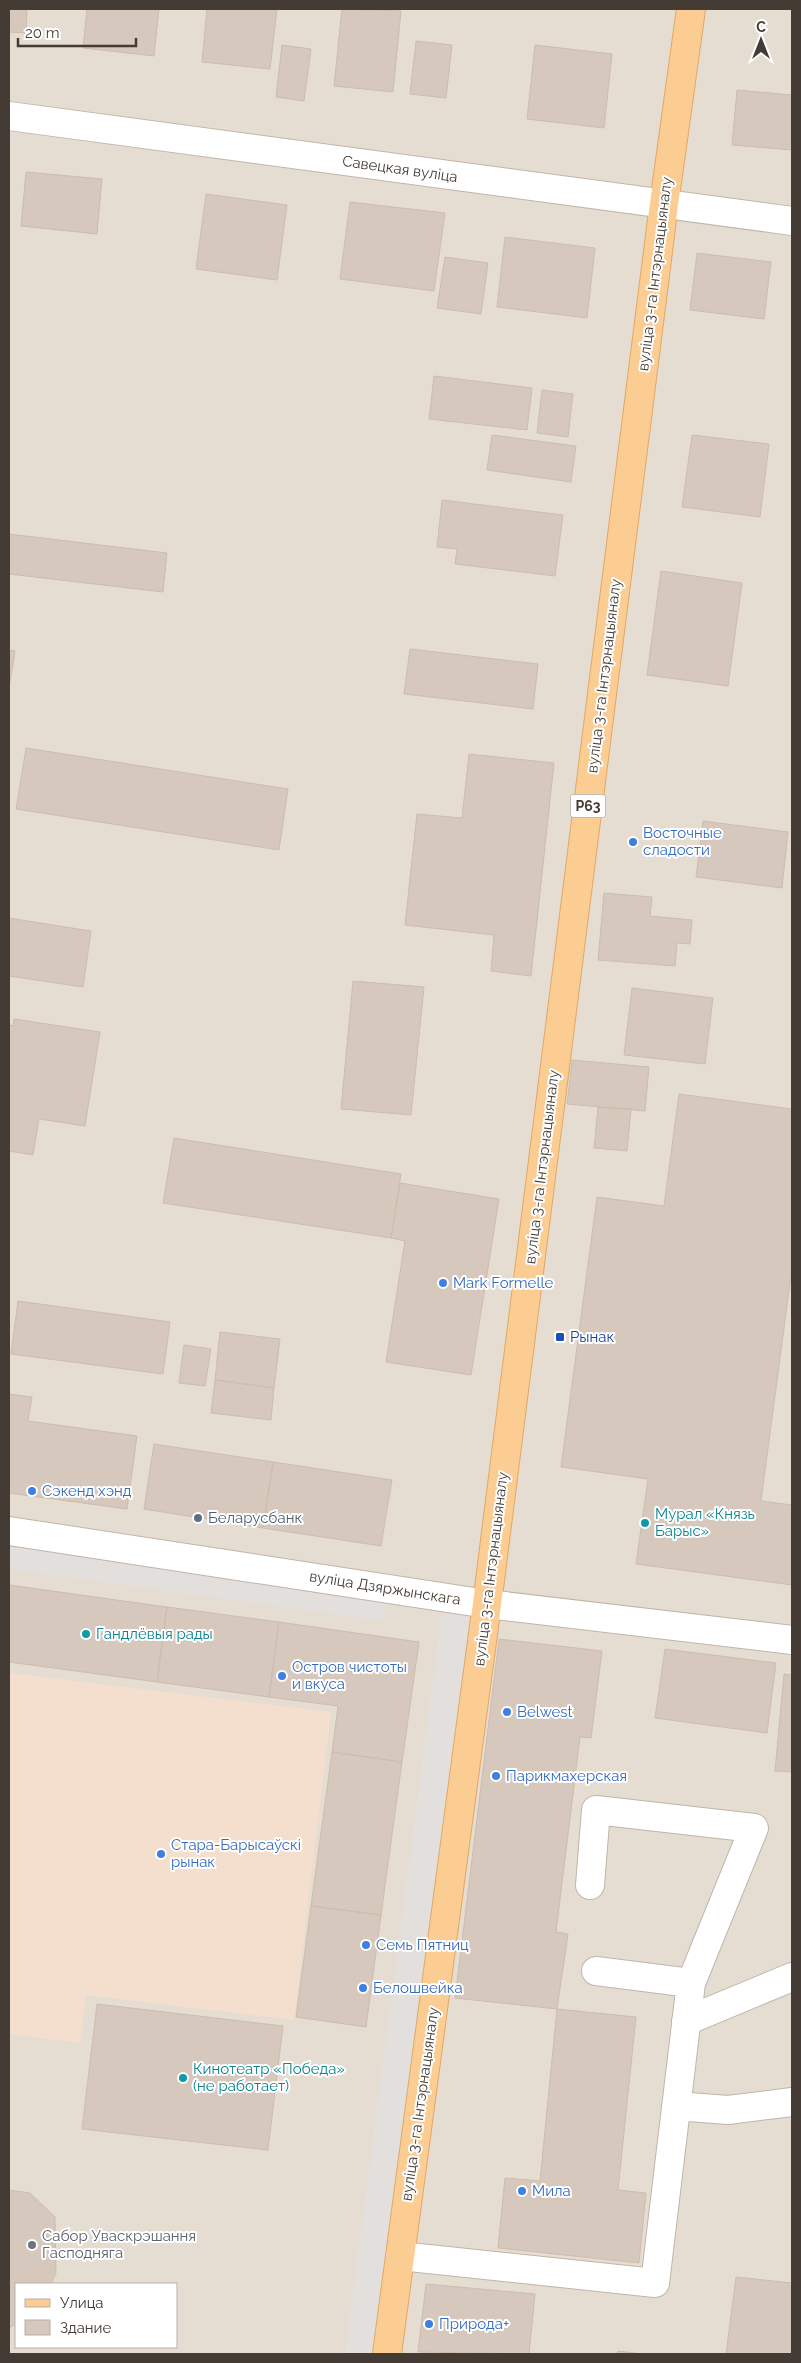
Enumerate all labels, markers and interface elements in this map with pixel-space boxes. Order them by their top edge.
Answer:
scale bar [18,15,135,47]
north arrow [736,15,786,65]
text: С [756,19,766,35]
text: 20 m [25,24,60,42]
street label: Савецкая вуліца [341,152,459,186]
street label: вуліца 3-га Інтэрнацыяналу [634,176,676,372]
street label: вуліца 3-га Інтэрнацыяналу [583,578,625,774]
road number: Р63 [570,794,606,818]
place label: Восточные сладости [643,824,722,859]
marker: Восточные сладости [627,836,639,848]
street label: вуліца 3-га Інтэрнацыяналу [521,1069,563,1265]
place label: Mark Formelle [453,1274,554,1292]
marker: Mark Formelle [437,1277,449,1289]
place label: Рынак [570,1328,614,1346]
marker: Рынак [554,1331,566,1343]
street label: вуліца 3-га Інтэрнацыяналу [470,1471,512,1667]
place label: Сэкенд хэнд [42,1482,132,1500]
marker: Сэкенд хэнд [26,1485,38,1497]
place label: Мурал «Князь Барыс» [655,1505,755,1540]
place label: Беларусбанк [208,1509,302,1527]
marker: Беларусбанк [192,1512,204,1524]
marker: Мурал «Князь Барыс» [639,1517,651,1529]
street label: вуліца Дзяржынскага [308,1567,462,1609]
place label: Гандлёвыя рады [96,1625,213,1643]
marker: Гандлёвыя рады [80,1628,92,1640]
place label: Остров чистоты и вкуса [292,1658,407,1693]
marker: Остров чистоты и вкуса [276,1670,288,1682]
place label: Belwest [517,1703,573,1721]
marker: Belwest [501,1706,513,1718]
place label: Парикмахерская [506,1767,627,1785]
marker: Парикмахерская [490,1770,502,1782]
place label: Стара-Барысаўскі рынак [171,1836,301,1871]
marker: Стара-Барысаўскі рынак [155,1848,167,1860]
place label: Семь Пятниц [376,1936,469,1954]
marker: Семь Пятниц [360,1939,372,1951]
place label: Белошвейка [373,1979,463,1997]
marker: Белошвейка [357,1982,369,1994]
street label: вуліца 3-га Інтэрнацыяналу [397,2006,443,2202]
place label: Кинотеатр «Победа» (не работает) [193,2060,345,2095]
marker: Кинотеатр «Победа» (не работает) [177,2072,189,2084]
place label: Мила [532,2182,571,2200]
marker: Мила [516,2185,528,2197]
place label: Сабор Уваскрэшання Гасподняга [42,2227,196,2262]
marker: Сабор Уваскрэшання Гасподняга [26,2239,38,2251]
legend [15,2283,178,2348]
text: Улица [60,2294,104,2312]
place label: Природа+ [439,2315,509,2333]
marker: Природа+ [423,2318,435,2330]
text: Здание [60,2319,112,2337]

